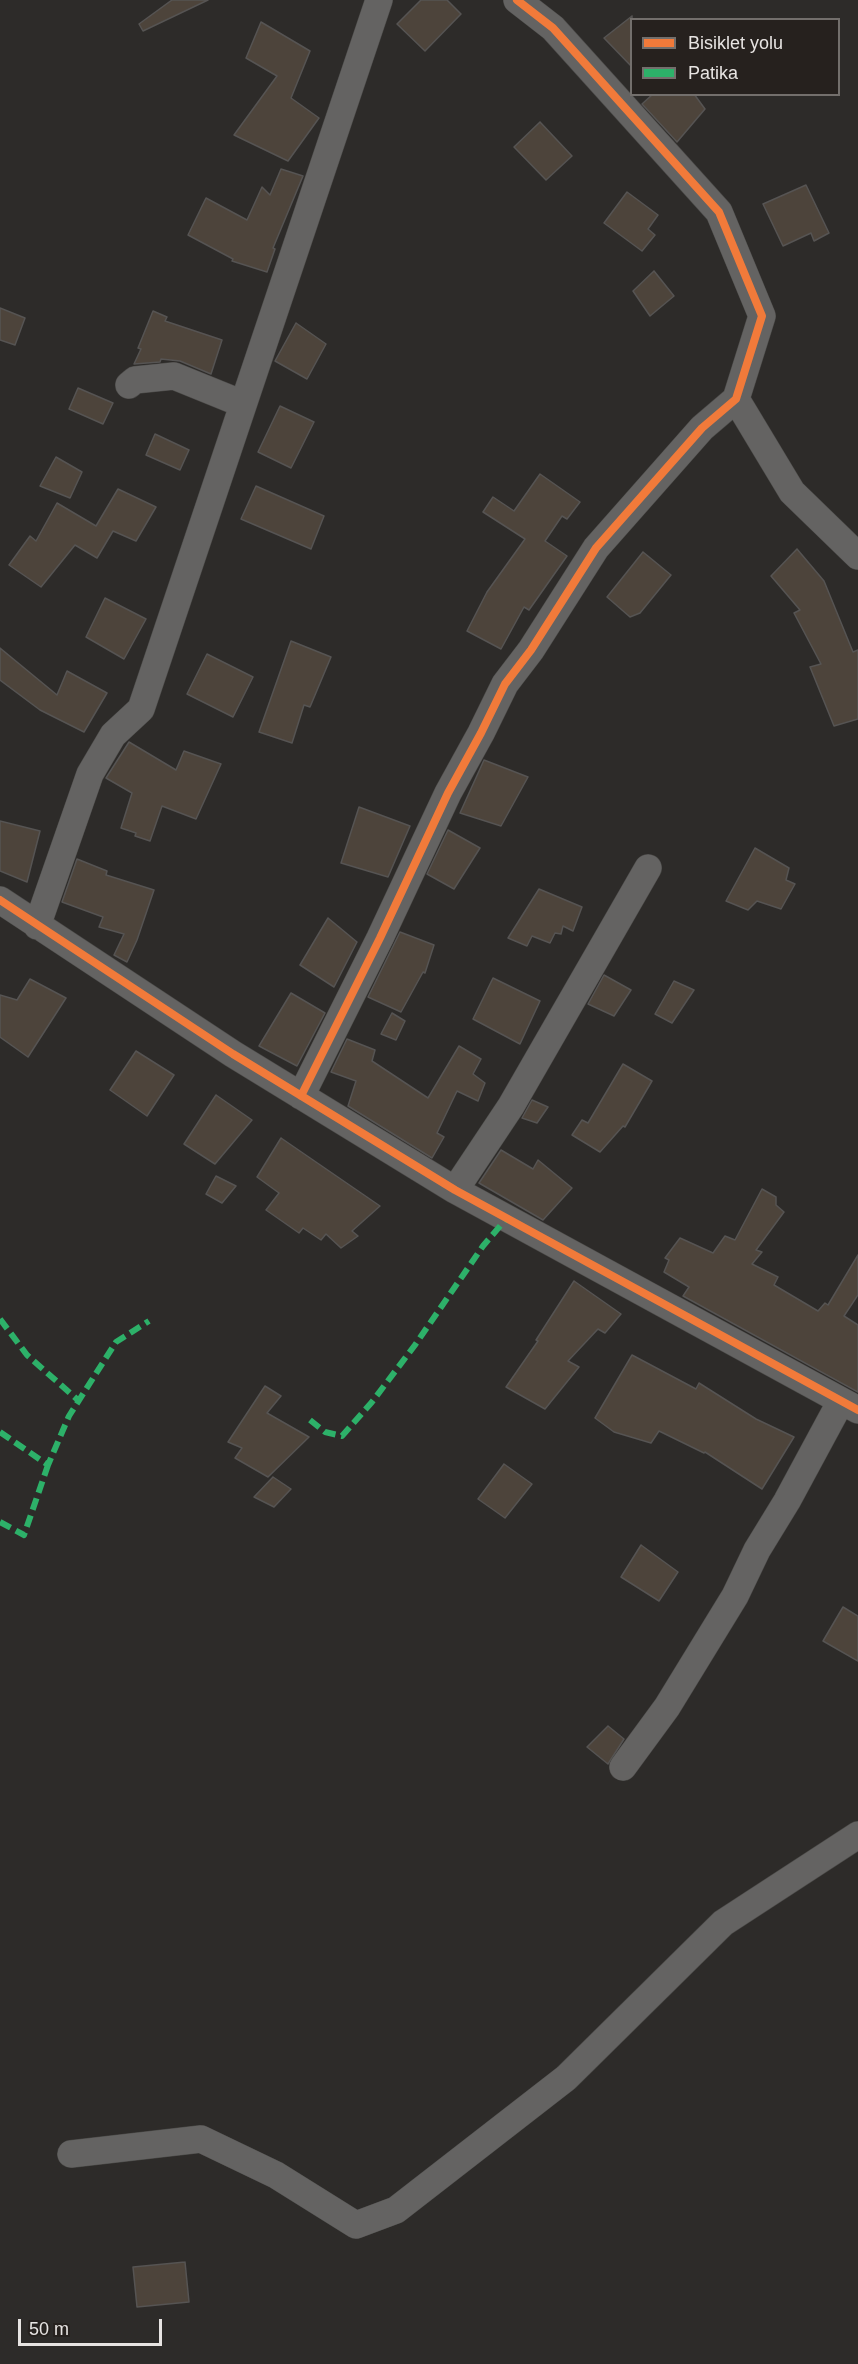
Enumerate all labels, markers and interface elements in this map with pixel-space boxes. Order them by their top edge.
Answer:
legend [630,18,840,96]
text: Bisiklet yolu [688,33,783,53]
text: Patika [688,63,738,83]
scale bar [21,2307,165,2345]
text: 50 m [29,2319,69,2339]

